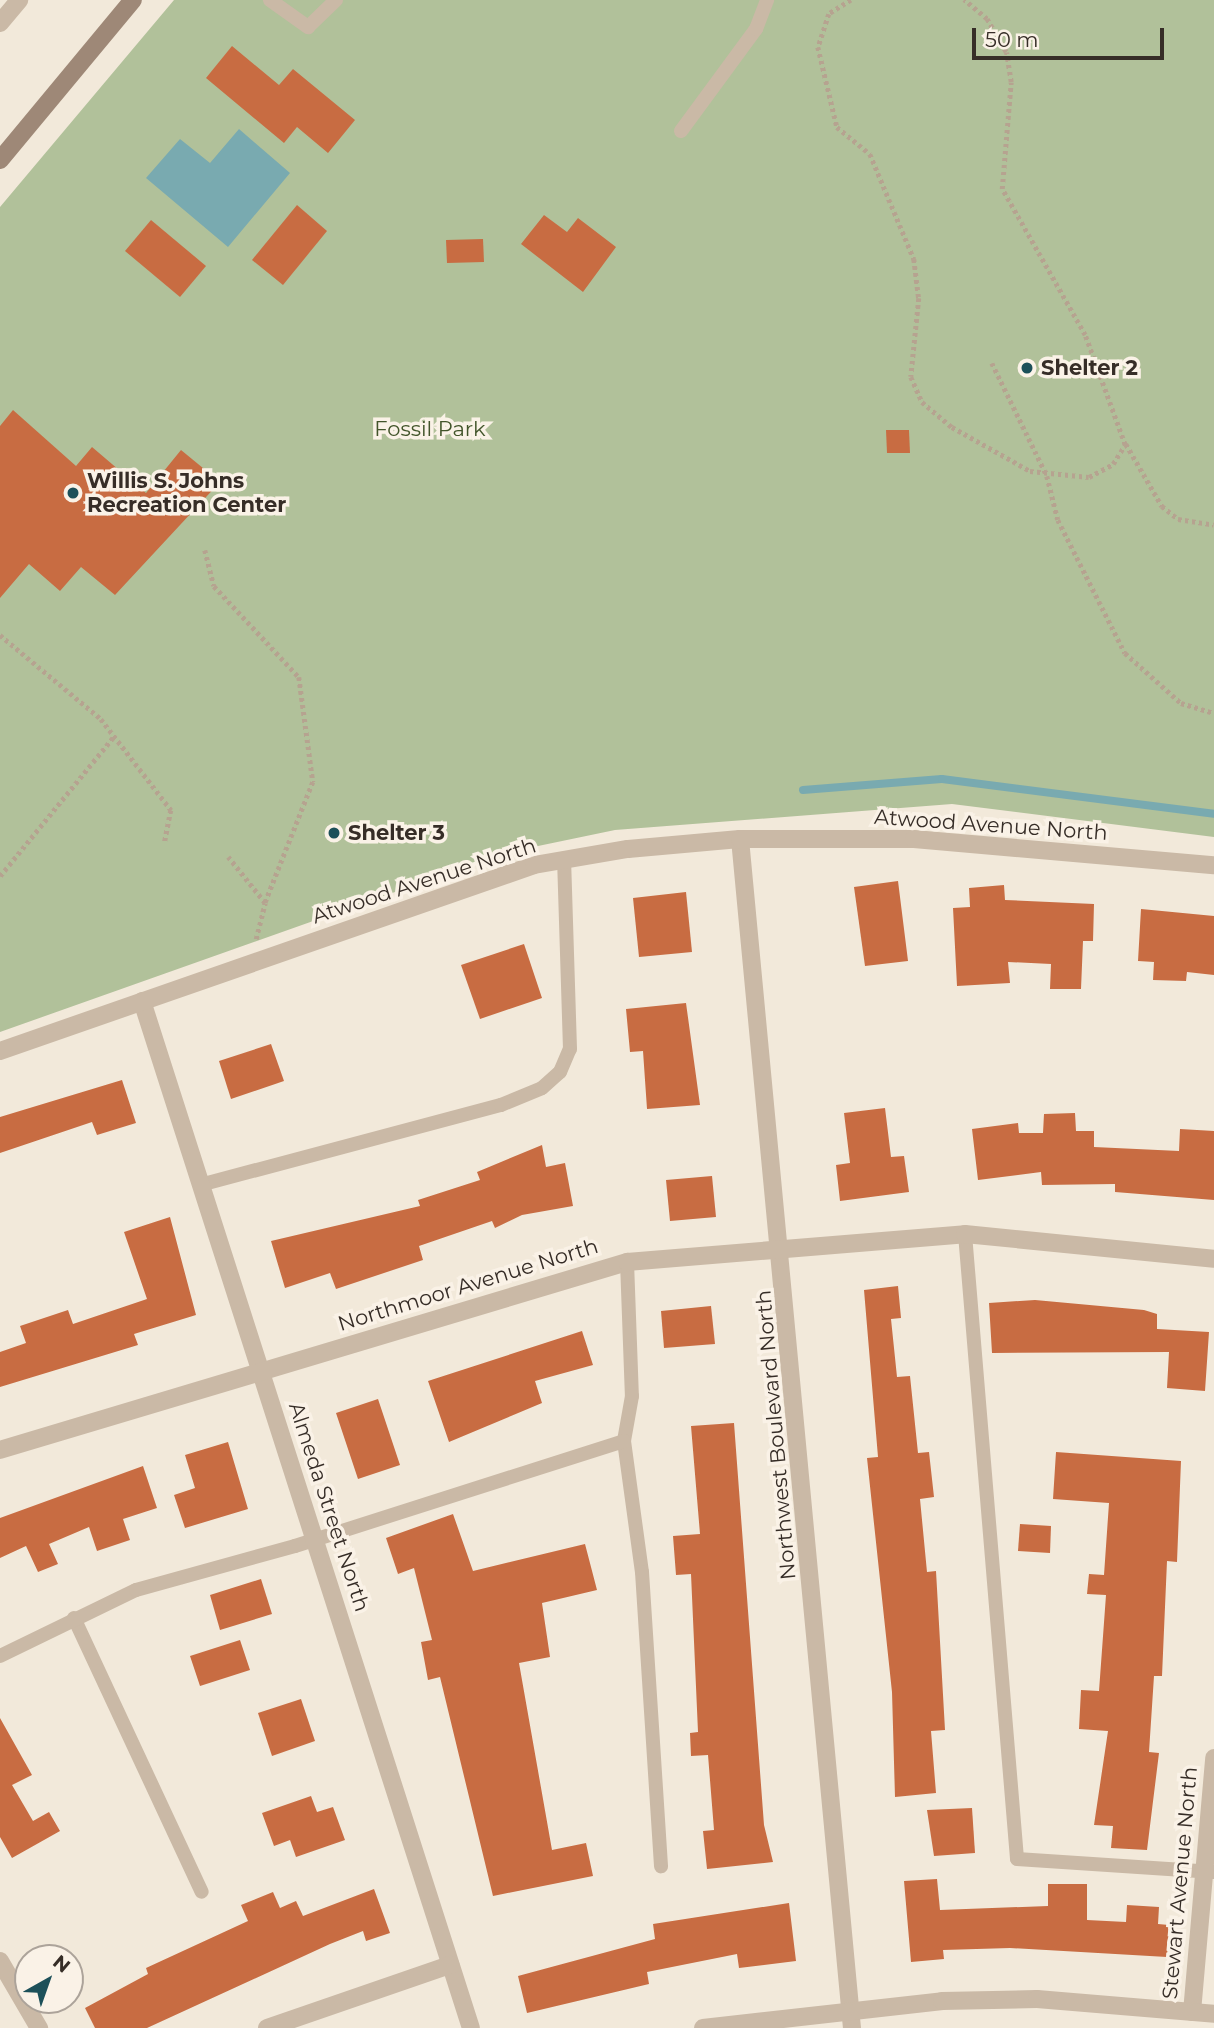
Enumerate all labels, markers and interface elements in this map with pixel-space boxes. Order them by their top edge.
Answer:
scale bar [976,14,1168,58]
text: 50 m [985,27,1039,52]
place label: Shelter 2 [1041,355,1138,381]
marker: Shelter 2 [1019,360,1035,376]
park label: Fossil Park [374,416,486,442]
place label: Willis S. Johns Recreation Center [87,468,286,518]
marker: Willis S. Johns Recreation Center [65,485,81,501]
street label: Atwood Avenue North [873,804,1109,846]
place label: Shelter 3 [348,820,445,846]
marker: Shelter 3 [326,825,342,841]
street label: Atwood Avenue North [309,833,539,929]
street label: Northmoor Avenue North [335,1233,601,1337]
street label: Northwest Boulevard North [751,1289,801,1581]
street label: Almeda Street North [283,1399,375,1615]
street label: Stewart Avenue North [1157,1766,1203,2000]
north arrow [14,1944,84,2014]
text: N [48,1950,75,1978]

